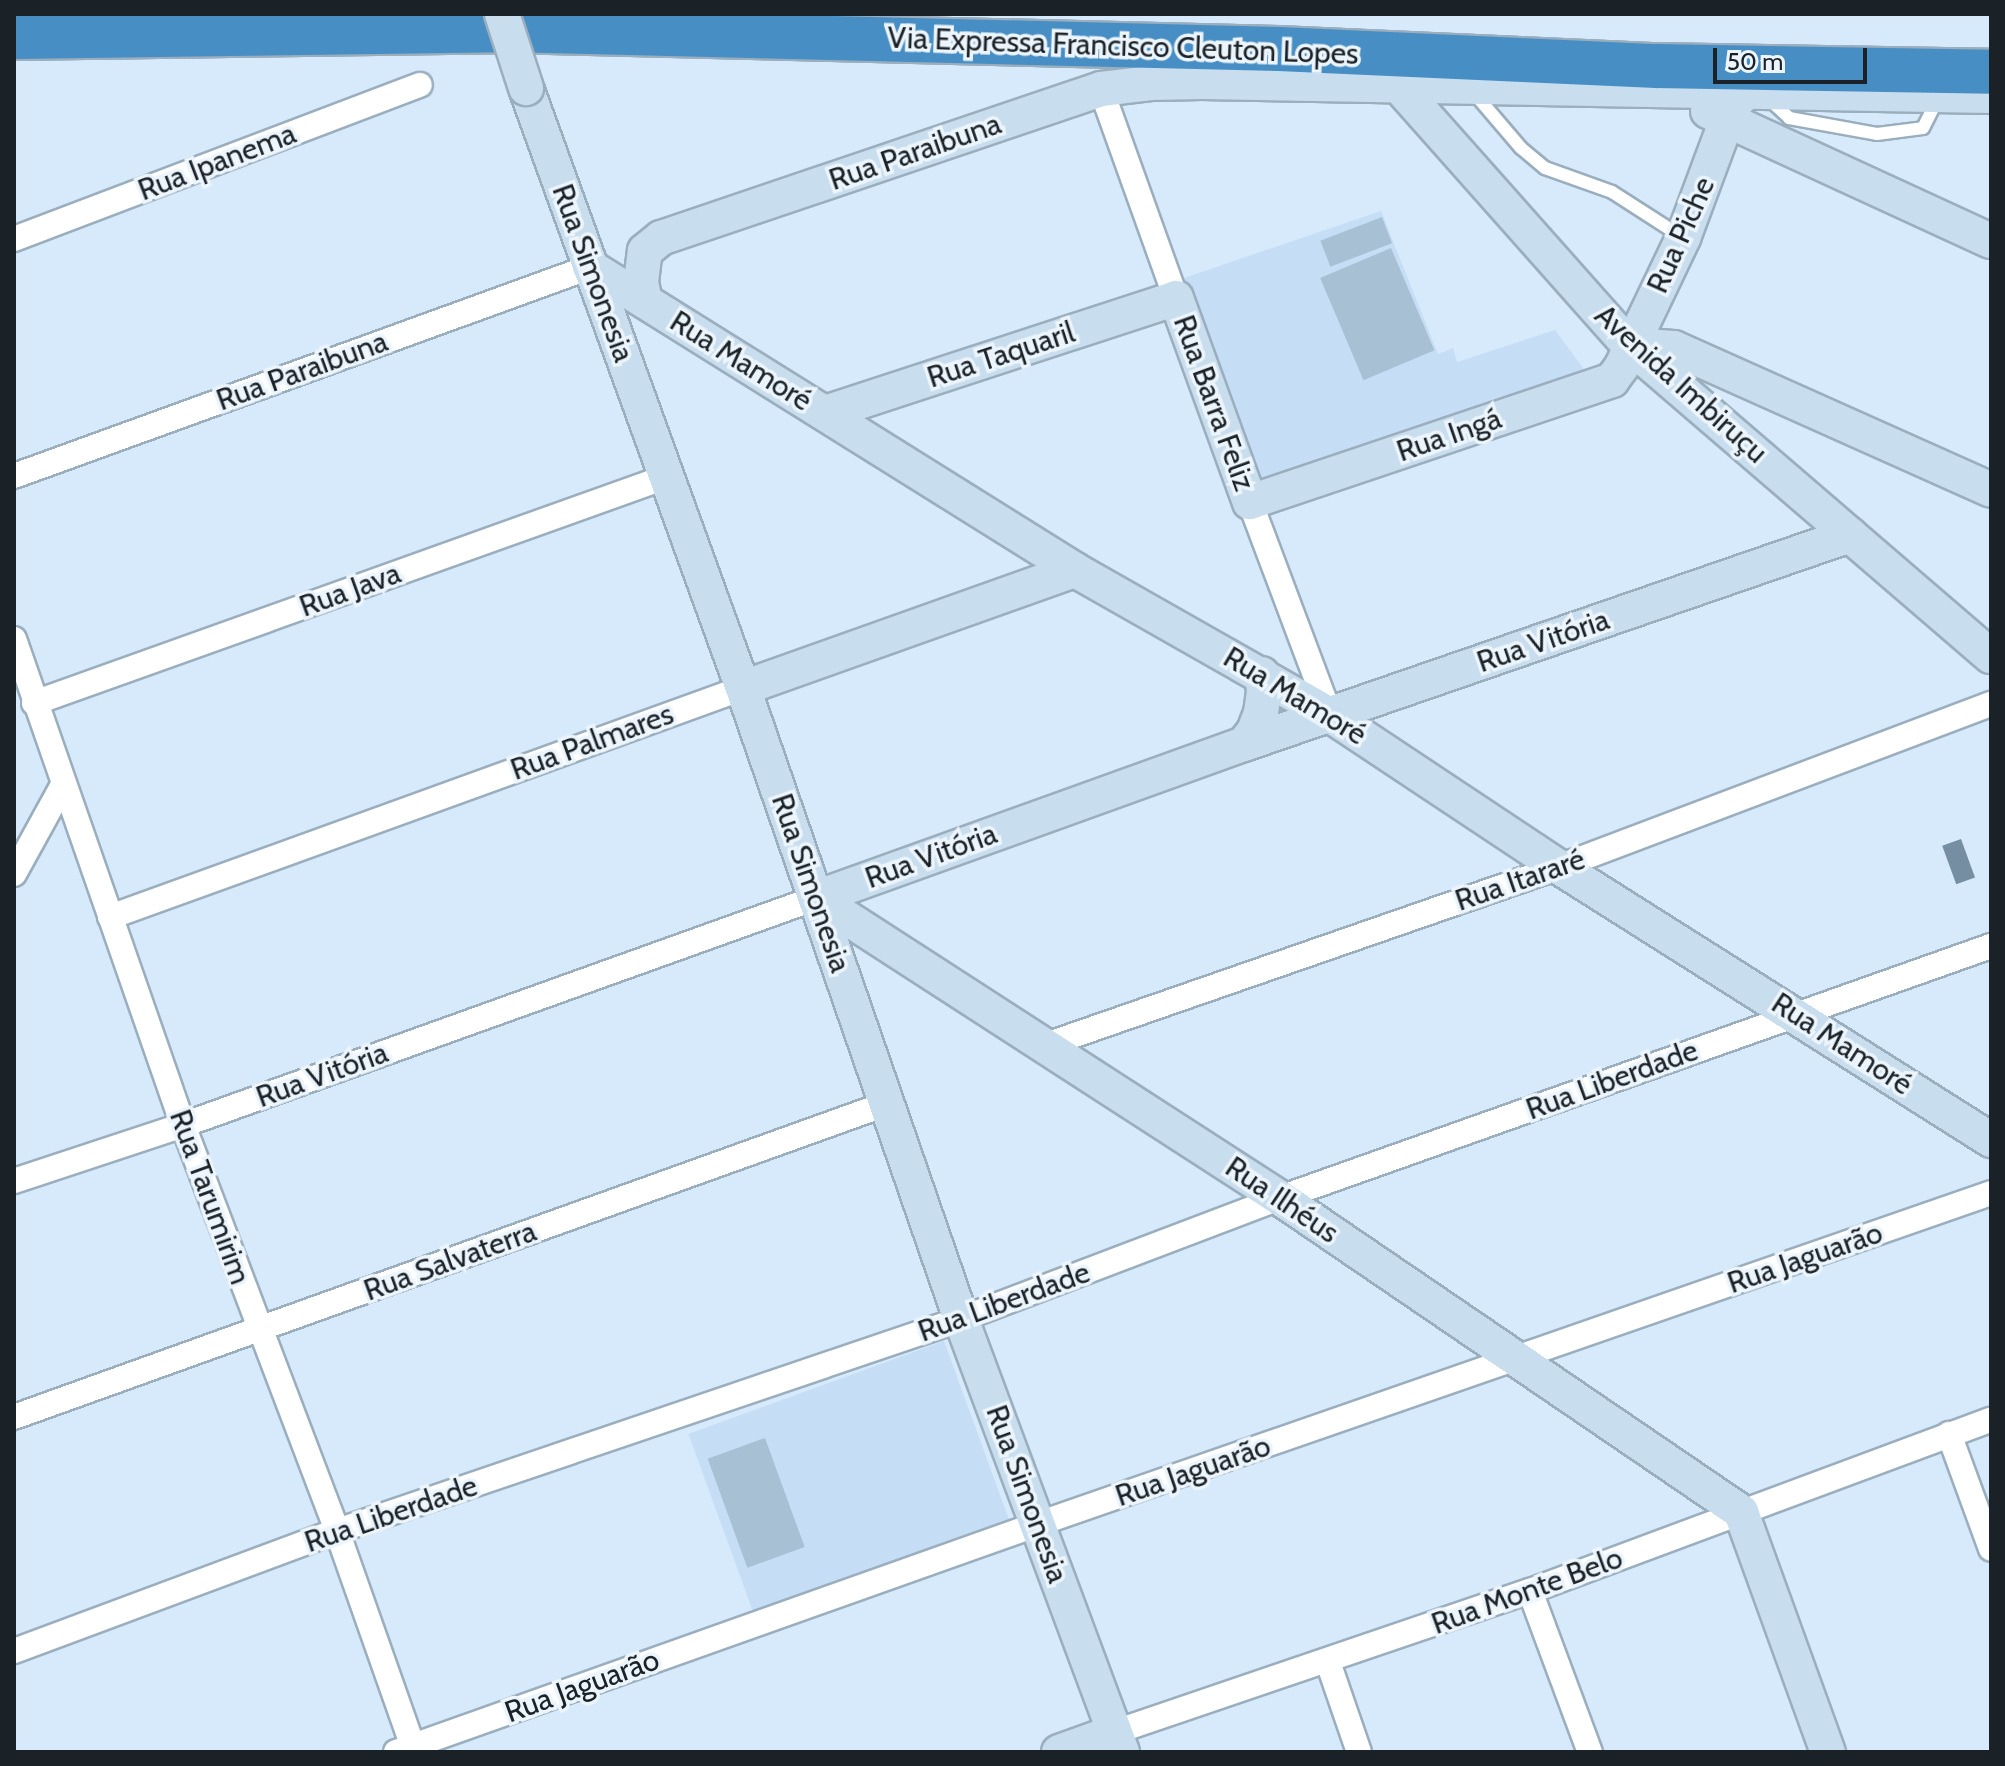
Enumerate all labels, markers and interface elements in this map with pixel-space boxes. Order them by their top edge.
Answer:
street label: Via Expressa Francisco Cleuton Lopes [887,20,1359,72]
scale bar [1717,32,1871,82]
text: 50 m [1727,47,1783,76]
street label: Rua Paraibuna [824,106,1006,198]
street label: Rua Ipanema [133,115,301,209]
street label: Rua Piche [1640,171,1722,299]
street label: Rua Simonesia [544,179,642,367]
street label: Avenida Imbiruçu [1587,297,1775,471]
street label: Rua Mamoré [663,303,819,419]
street label: Rua Barra Feliz [1166,310,1262,496]
street label: Rua Taquaril [923,314,1079,396]
street label: Rua Paraibuna [212,323,392,419]
street label: Rua Ingá [1392,400,1506,470]
street label: Rua Java [295,555,405,625]
street label: Rua Vitória [1472,602,1614,680]
street label: Rua Mamoré [1217,639,1373,753]
street label: Rua Palmares [506,696,678,788]
street label: Rua Simonesia [764,789,858,977]
street label: Rua Vitória [860,816,1002,896]
street label: Rua Itararé [1451,841,1589,919]
street label: Rua Mamoré [1765,985,1919,1103]
street label: Rua Liberdade [1521,1032,1703,1128]
street label: Rua Vitória [251,1035,393,1115]
street label: Rua Tarumirim [162,1105,258,1289]
street label: Rua Ilhéus [1219,1149,1345,1251]
street label: Rua Salvaterra [359,1213,541,1309]
street label: Rua Jaguarão [1723,1215,1887,1301]
street label: Rua Liberdade [913,1254,1095,1350]
street label: Rua Simonesia [978,1400,1076,1588]
street label: Rua Jaguarão [1111,1428,1275,1514]
street label: Rua Liberdade [300,1468,482,1560]
street label: Rua Monte Belo [1427,1540,1627,1642]
street label: Rua Jaguarão [500,1641,664,1731]

